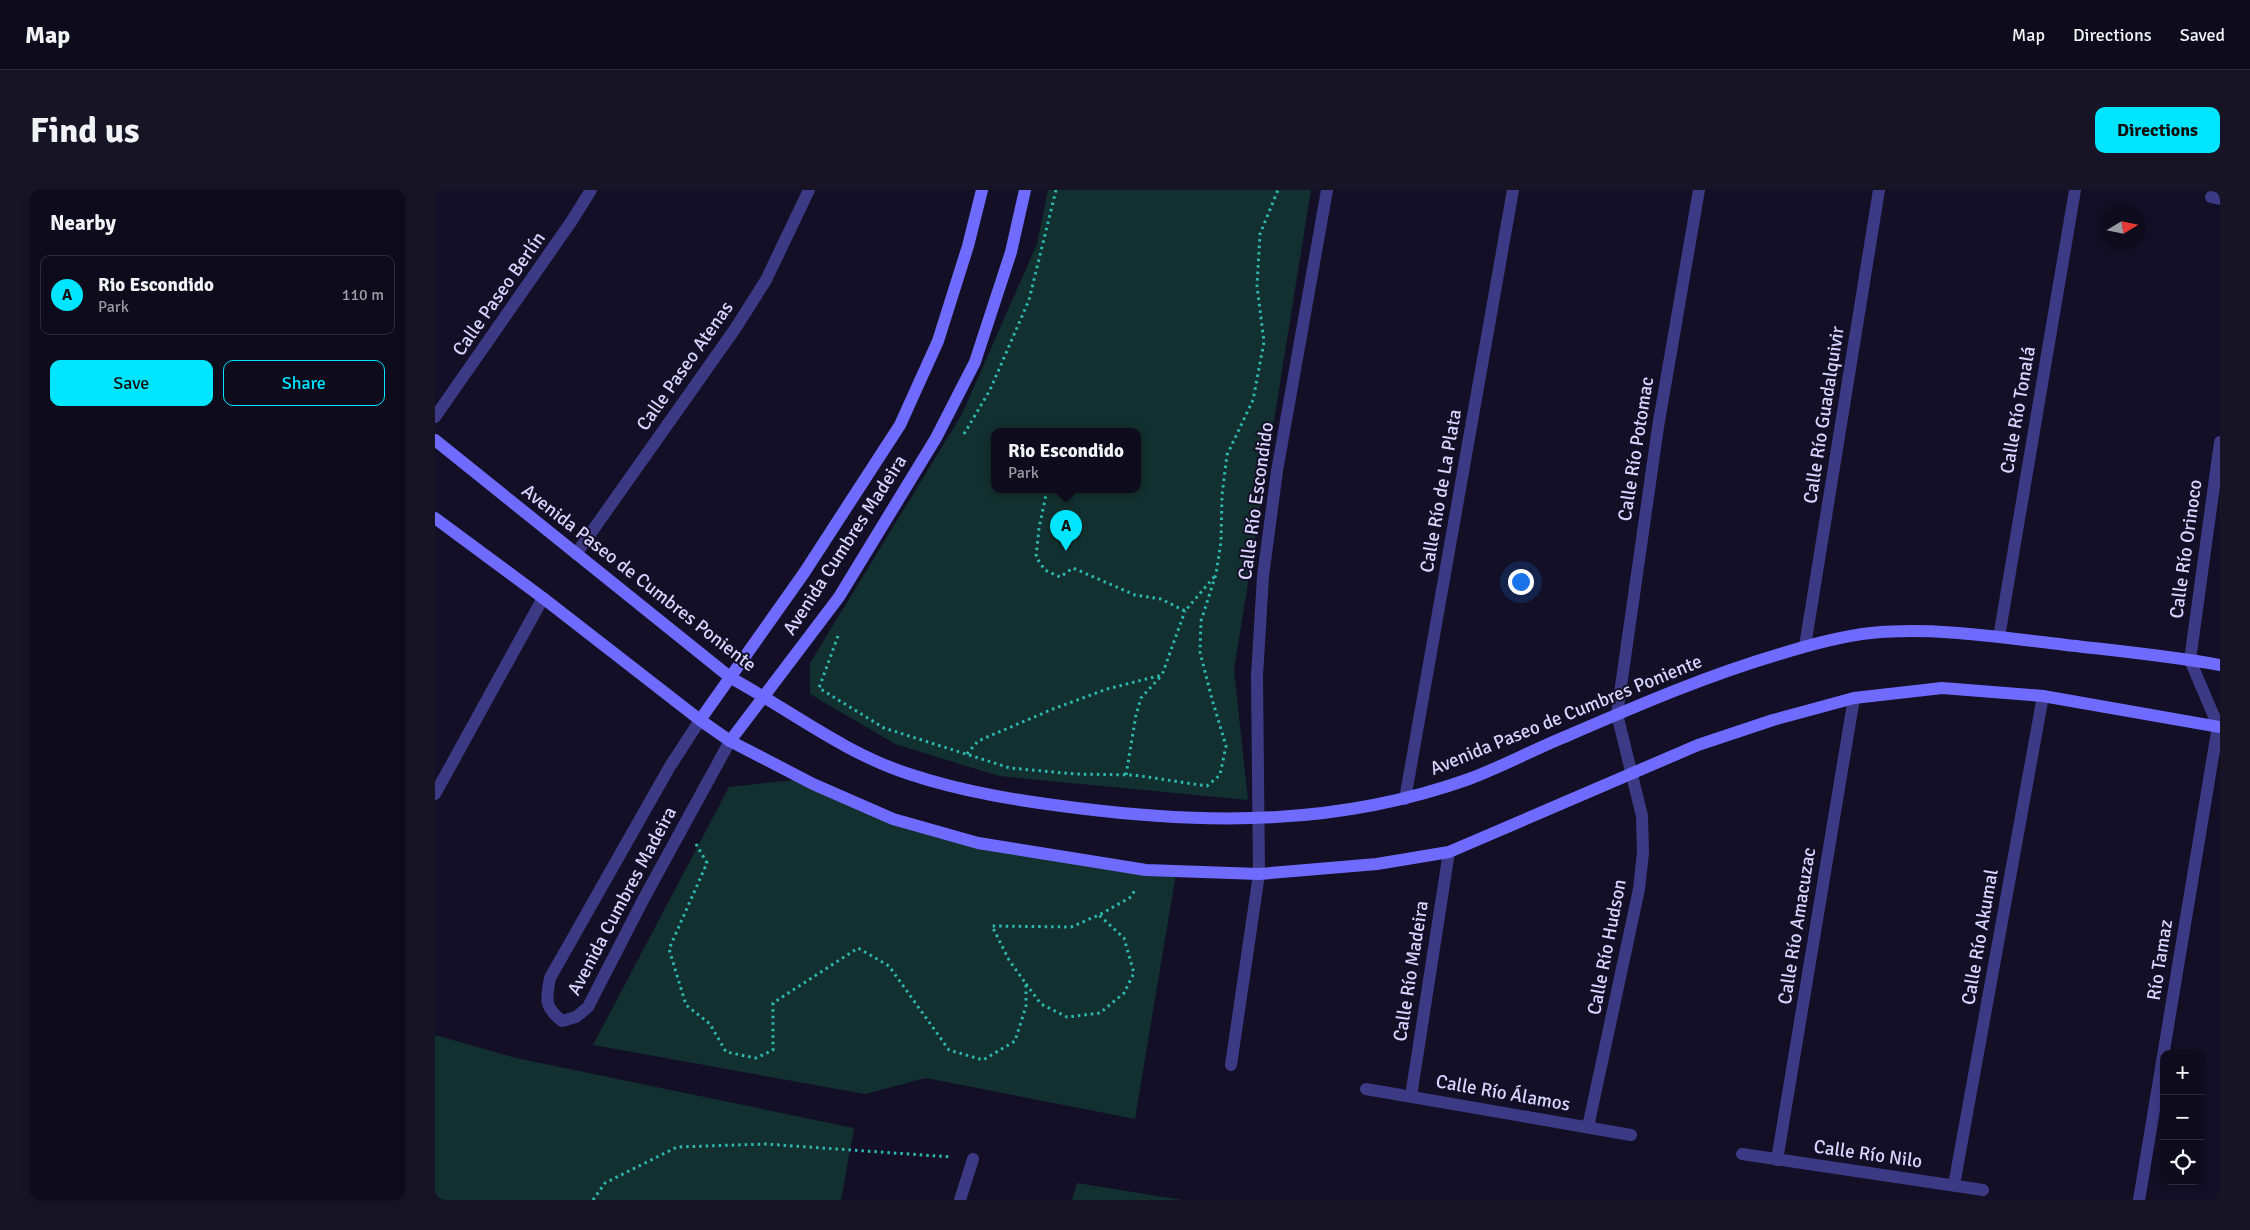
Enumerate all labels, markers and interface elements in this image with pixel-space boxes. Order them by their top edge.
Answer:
text: Map [25,20,70,50]
text: Map [2012,24,2045,46]
text: Directions [2073,24,2152,46]
text: Saved [2180,24,2225,46]
button: Directions [2095,107,2220,153]
text: Find us [30,109,140,152]
north arrow [2100,205,2145,250]
text: Nearby [50,210,116,236]
street label: Calle Paseo Berlín [447,227,551,361]
text: Rio Escondido [98,273,214,297]
text: A [62,285,72,305]
text: 110 m [342,285,384,305]
street label: Calle Paseo Atenas [631,296,739,436]
text: Park [98,297,129,317]
street label: Calle Río Guadalquivir [1798,325,1850,505]
street label: Calle Río Tonalá [1995,344,2041,476]
button: Save [50,360,213,406]
button: Share [223,360,385,406]
street label: Calle Río Potomac [1613,375,1659,523]
street label: Calle Río de La Plata [1415,407,1467,575]
street label: Calle Río Escondido [1233,420,1279,582]
popup [991,428,1141,493]
text: Rio Escondido [1008,439,1124,463]
street label: Avenida Cumbres Madeira [778,450,912,640]
text: Park [1008,463,1039,483]
street label: Calle Río Orinoco [2164,478,2208,620]
street label: Avenida Paseo de Cumbres Poniente [517,479,761,677]
pin: A [1050,510,1082,551]
your location [1508,569,1534,595]
street label: Avenida Paseo de Cumbres Poniente [1426,649,1706,781]
street label: Avenida Cumbres Madeira [562,803,682,999]
street label: Calle Río Amacuzac [1773,846,1821,1006]
street label: Calle Río Akumal [1956,867,2004,1007]
street label: Calle Río Hudson [1582,877,1632,1017]
street label: Calle Río Madeira [1388,899,1434,1043]
street label: Río Tamaz [2142,918,2178,1002]
map controls [2160,1050,2205,1185]
button: + [2160,1050,2205,1095]
street label: Calle Río Álamos [1434,1069,1572,1117]
button: − [2160,1095,2205,1140]
street label: Calle Río Nilo [1812,1135,1924,1174]
button: locate [2160,1140,2205,1185]

